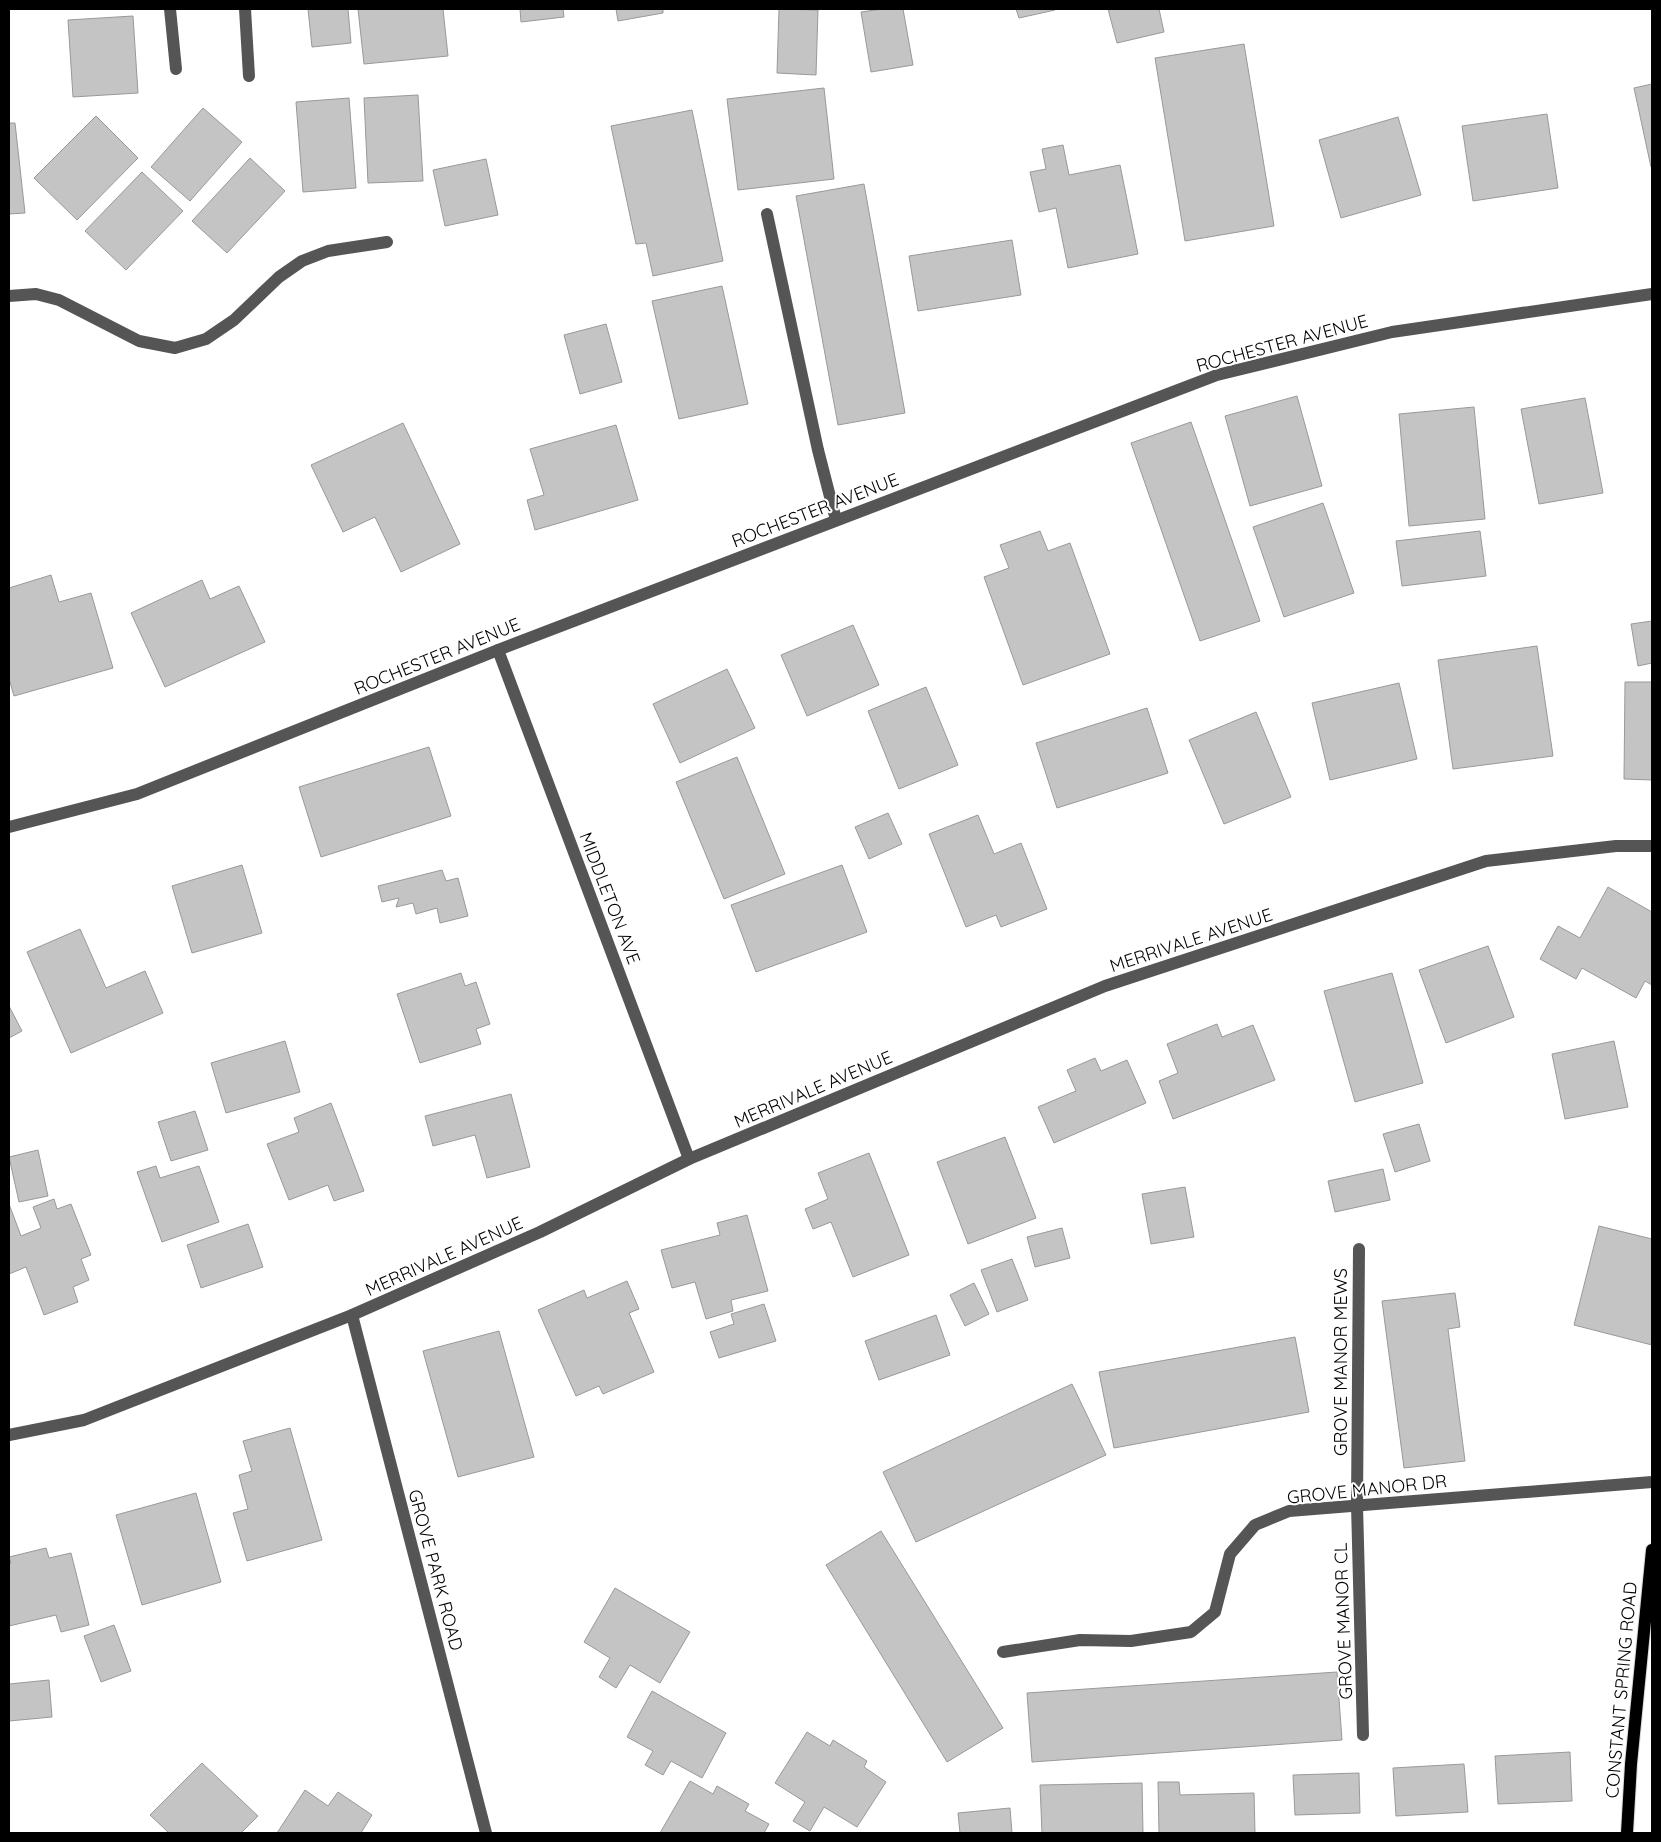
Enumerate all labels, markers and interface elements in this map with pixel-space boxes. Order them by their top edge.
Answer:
street label: ROCHESTER AVENUE [1193,309,1371,377]
street label: ROCHESTER AVENUE [728,468,902,552]
street label: ROCHESTER AVENUE [351,612,523,700]
street label: MIDDLETON AVE [574,829,646,967]
street label: MERRIVALE AVENUE [1107,903,1275,977]
street label: MERRIVALE AVENUE [730,1045,896,1133]
street label: MERRIVALE AVENUE [362,1211,526,1301]
street label: GROVE MANOR MEWS [1329,1268,1352,1456]
street label: GROVE MANOR DR [1286,1469,1448,1509]
street label: GROVE PARK ROAD [403,1487,469,1653]
street label: GROVE MANOR CL [1329,1542,1357,1700]
street label: CONSTANT SPRING ROAD [1600,1581,1642,1799]

